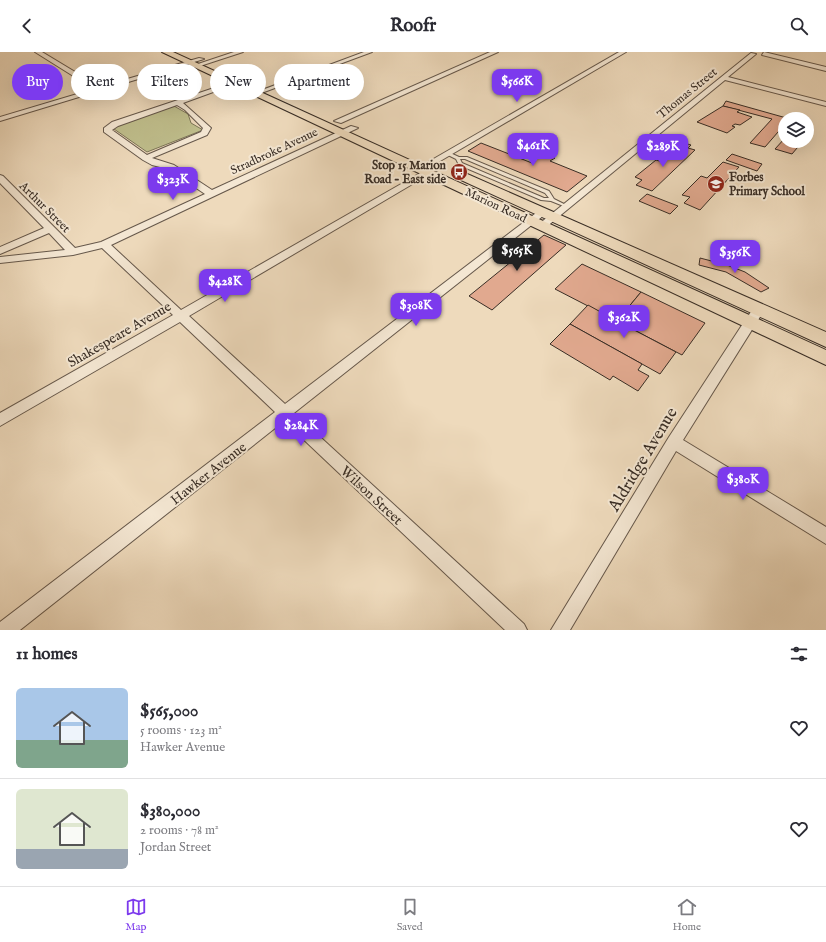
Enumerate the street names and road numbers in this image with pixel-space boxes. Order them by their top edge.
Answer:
street label: Thomas Street [654,65,720,122]
street label: Stradbroke Avenue [228,124,321,178]
street label: Arthur Street [15,178,73,236]
street label: Marion Road [462,185,530,227]
street label: Shakespeare Avenue [64,298,175,372]
street label: Aldridge Avenue [603,404,683,516]
street label: Hawker Avenue [167,438,251,509]
street label: Wilson Street [336,462,406,529]

